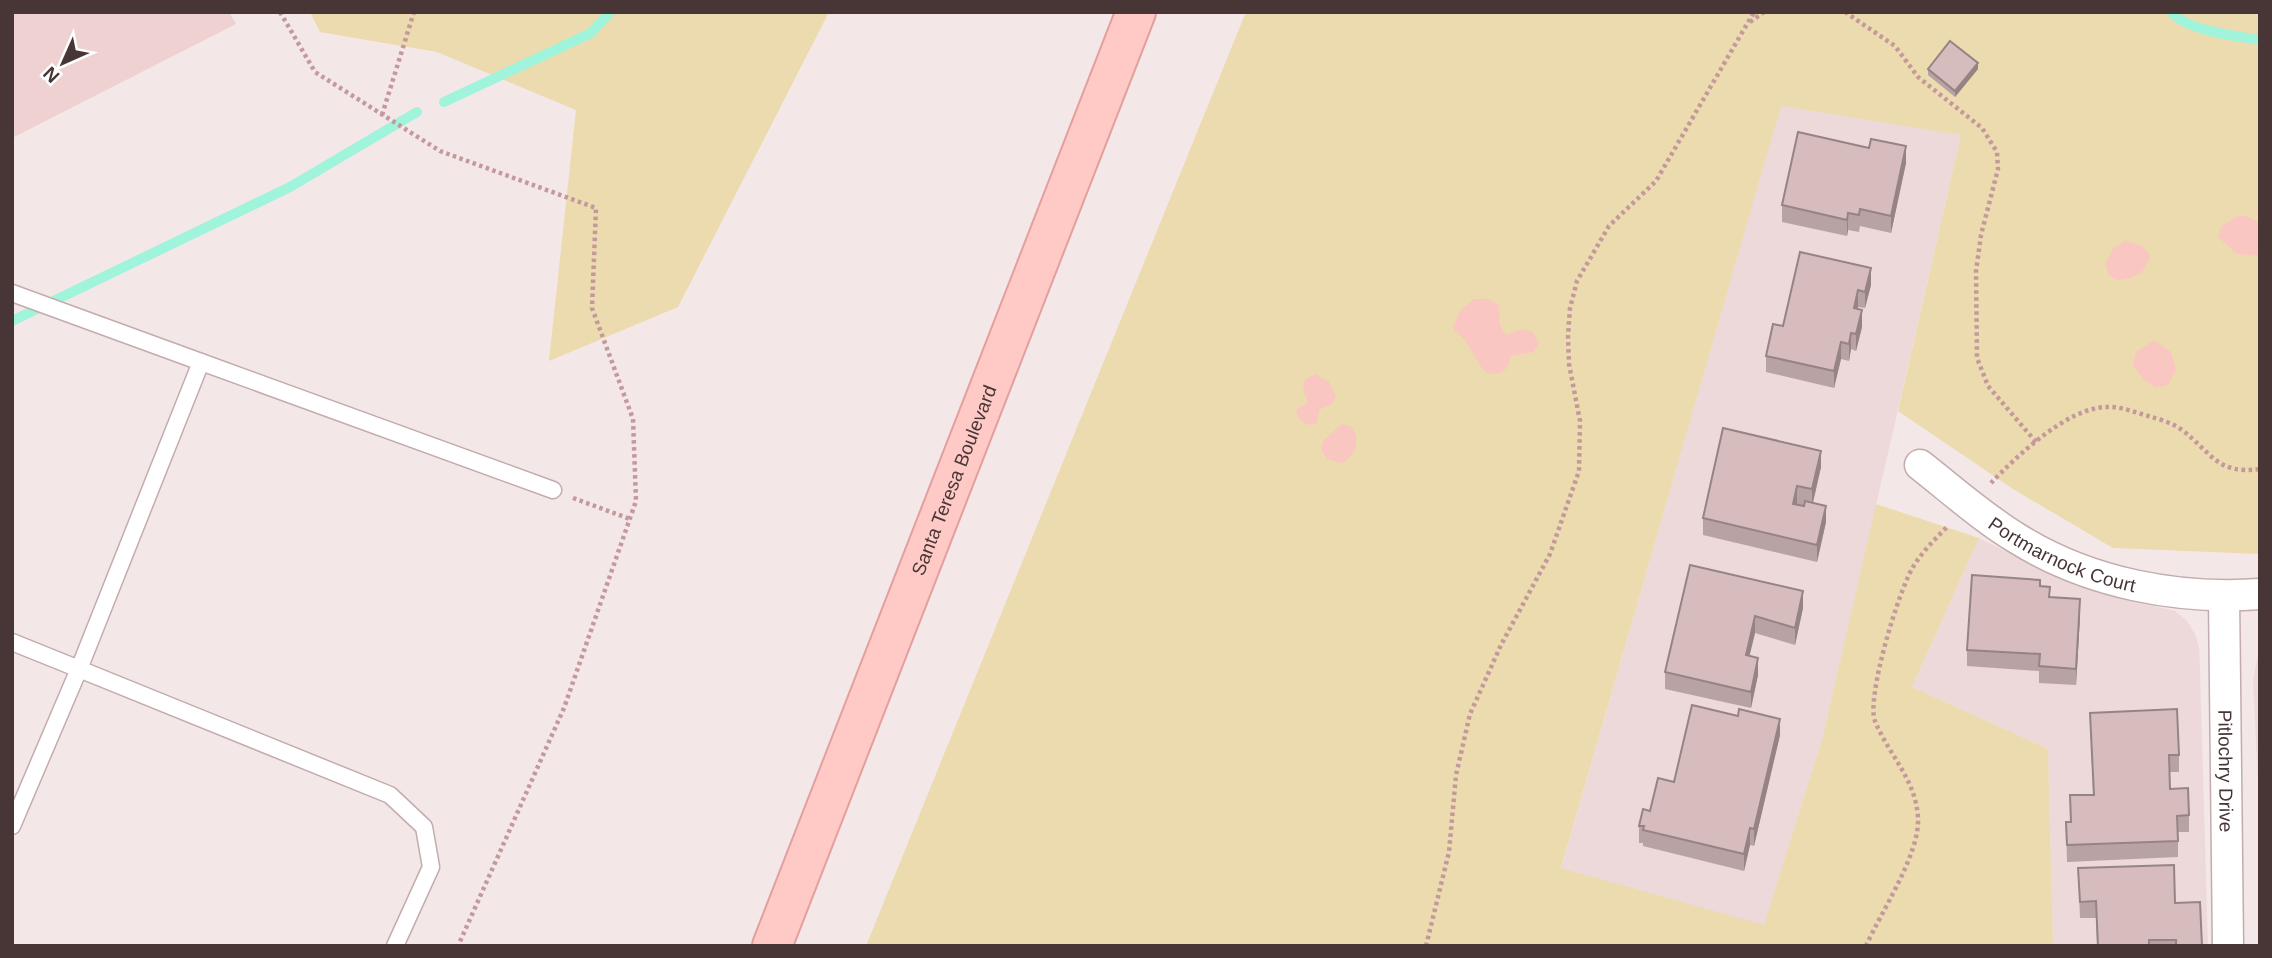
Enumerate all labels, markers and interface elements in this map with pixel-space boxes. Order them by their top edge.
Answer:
north arrow [28,28,98,98]
text: N [39,62,64,87]
street label: Santa Teresa Boulevard [907,382,1001,579]
street label: Portmarnock Court [1984,513,2138,596]
street label: Pitlochry Drive [2214,710,2237,832]

